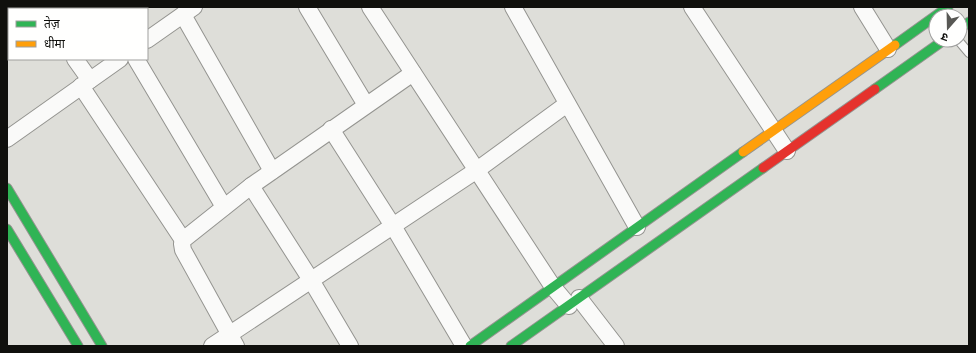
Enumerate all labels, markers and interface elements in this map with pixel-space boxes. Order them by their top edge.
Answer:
legend [8,8,148,60]
north arrow [928,8,968,48]
text: तेज़ [44,16,61,31]
text: उ [939,30,950,44]
text: धीमा [44,36,66,51]

